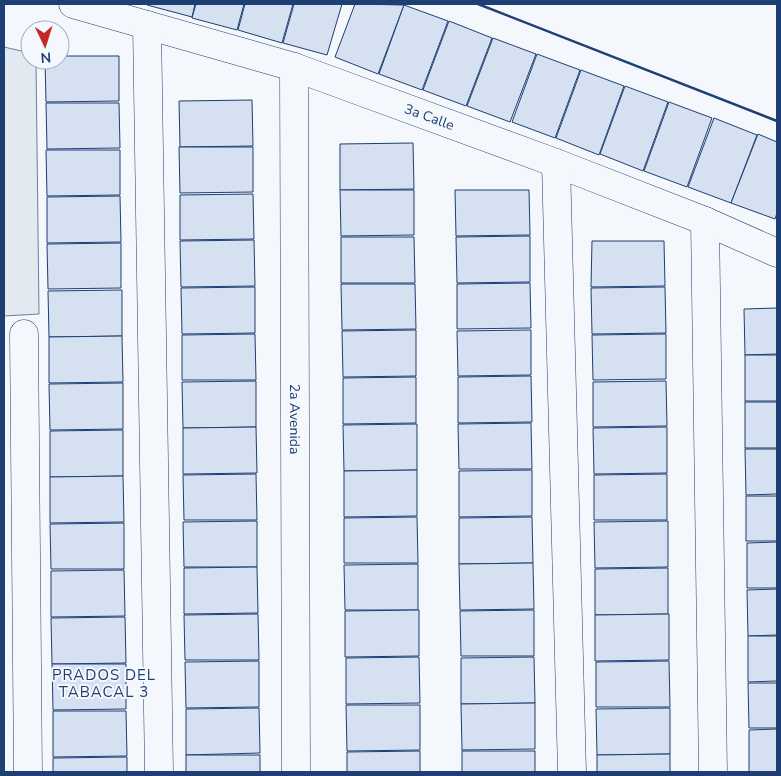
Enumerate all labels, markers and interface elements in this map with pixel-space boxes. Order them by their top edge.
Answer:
north arrow [20,20,70,70]
text: N [40,48,52,67]
street label: 3a Calle [402,99,457,134]
street label: 2a Avenida [285,384,305,454]
district label: PRADOS DEL TABACAL 3 [52,665,156,702]

